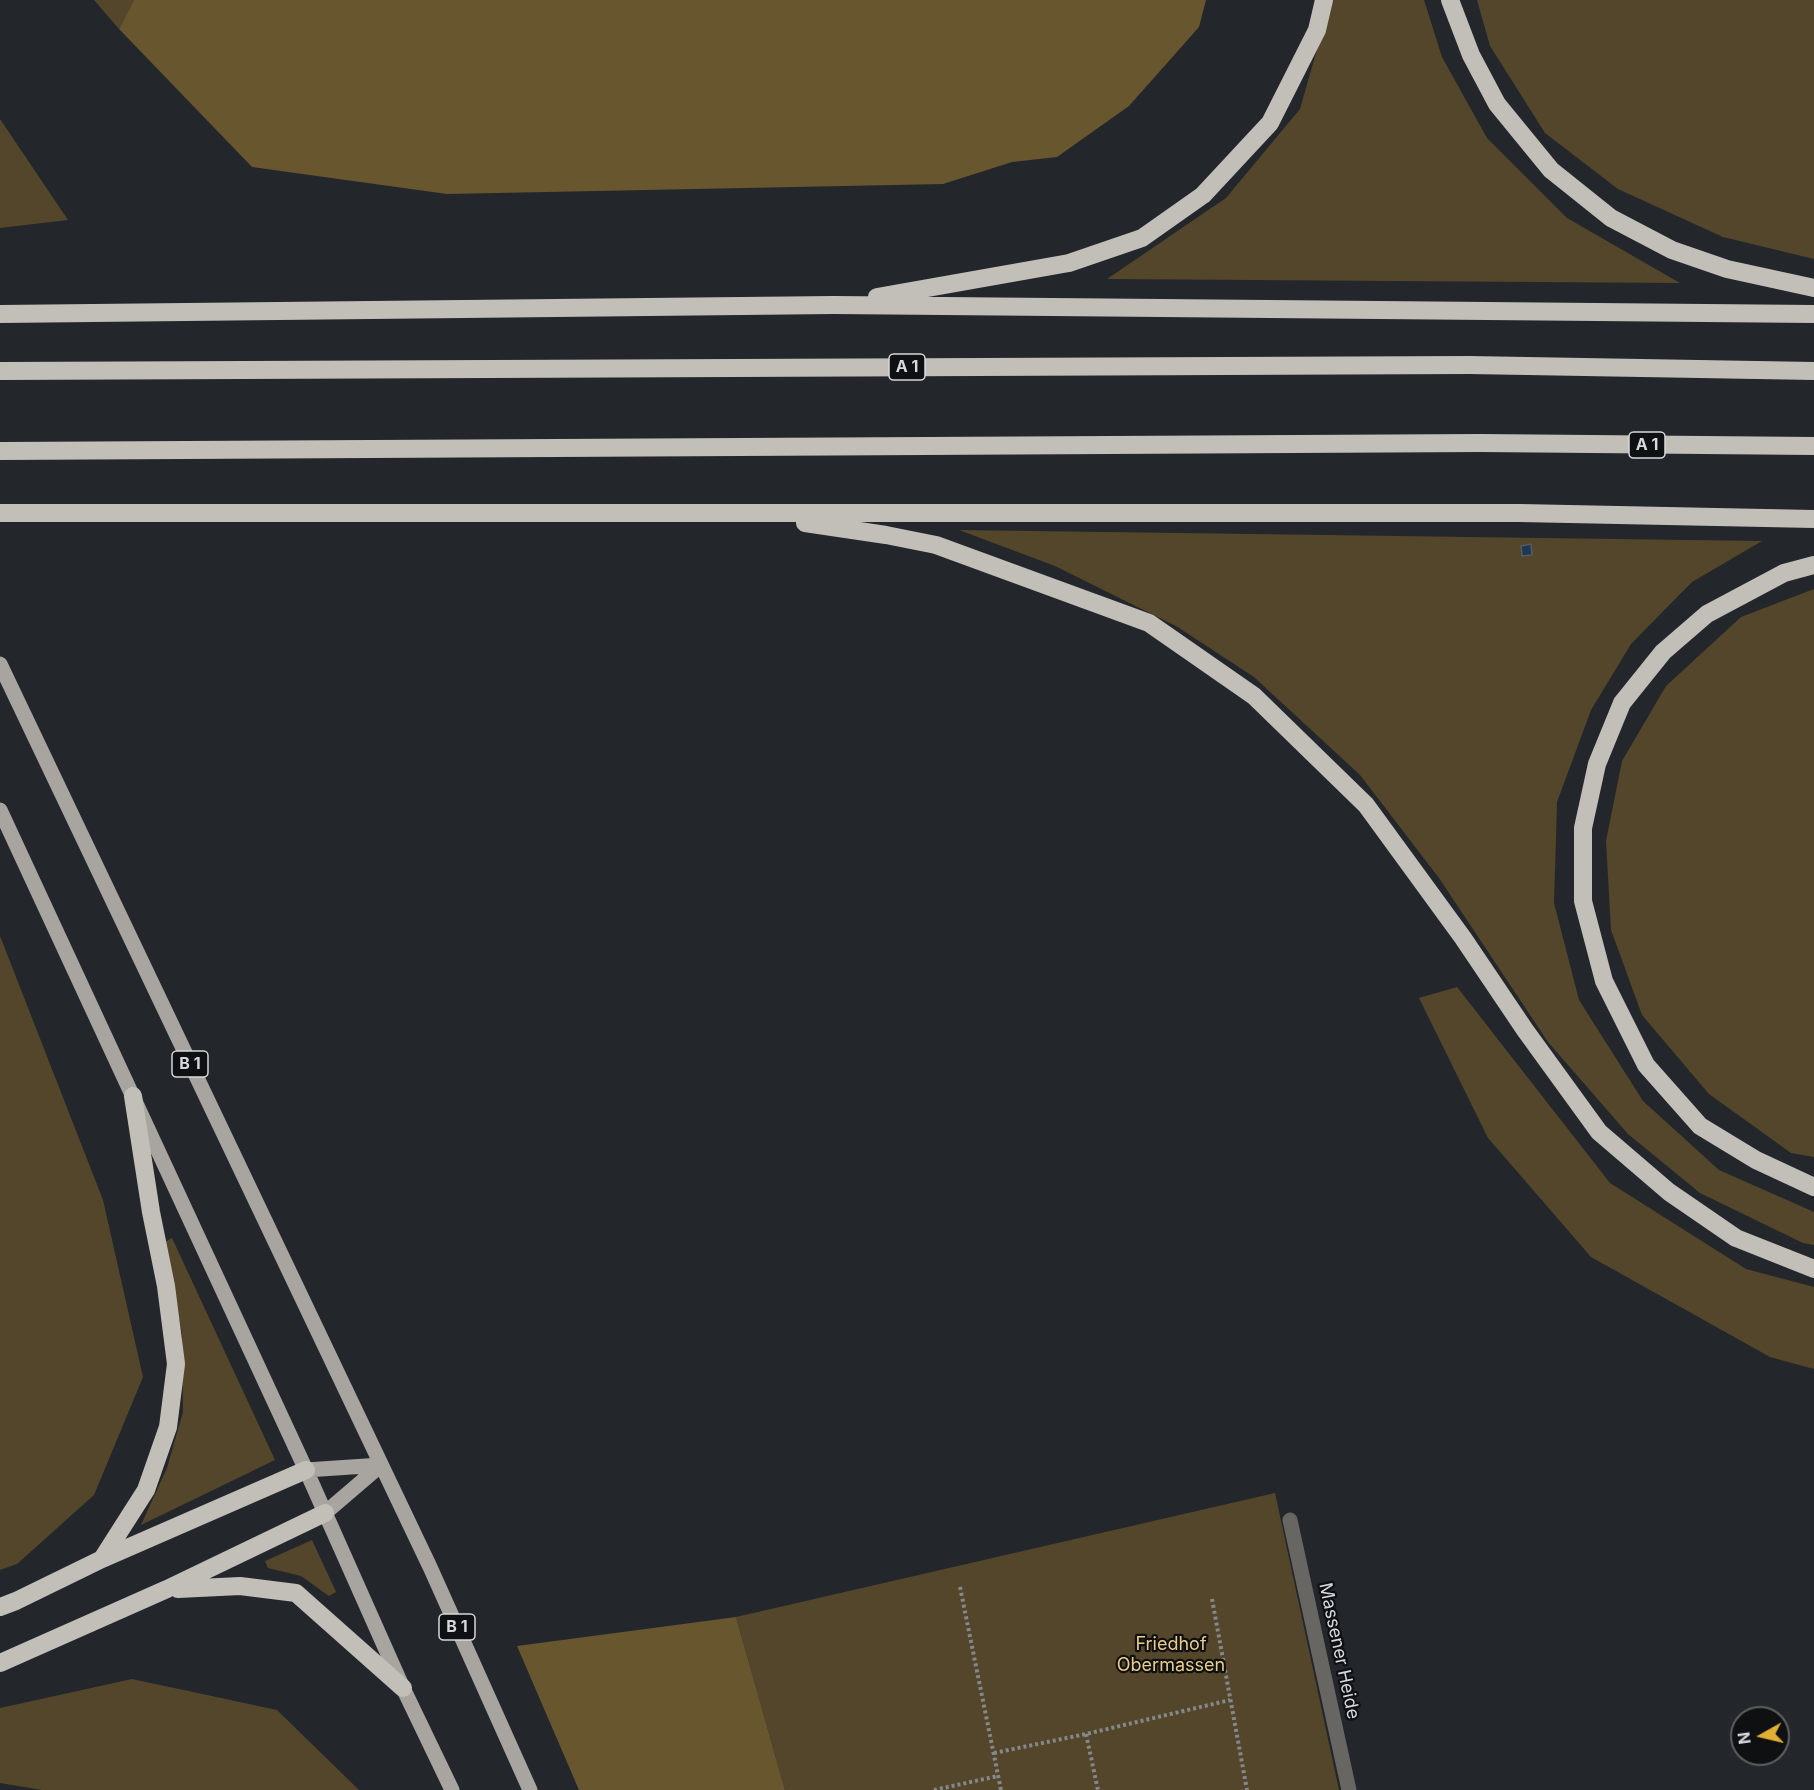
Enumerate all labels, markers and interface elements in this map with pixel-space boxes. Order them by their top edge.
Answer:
road number: A 1 [889,354,925,380]
road number: A 1 [1629,432,1665,458]
road number: B 1 [172,1051,208,1077]
street label: Massener Heide [1314,1581,1364,1721]
road number: B 1 [439,1614,475,1640]
park label: Friedhof Obermassen [1117,1634,1225,1676]
north arrow [1730,1706,1790,1766]
text: N [1733,1731,1755,1746]

